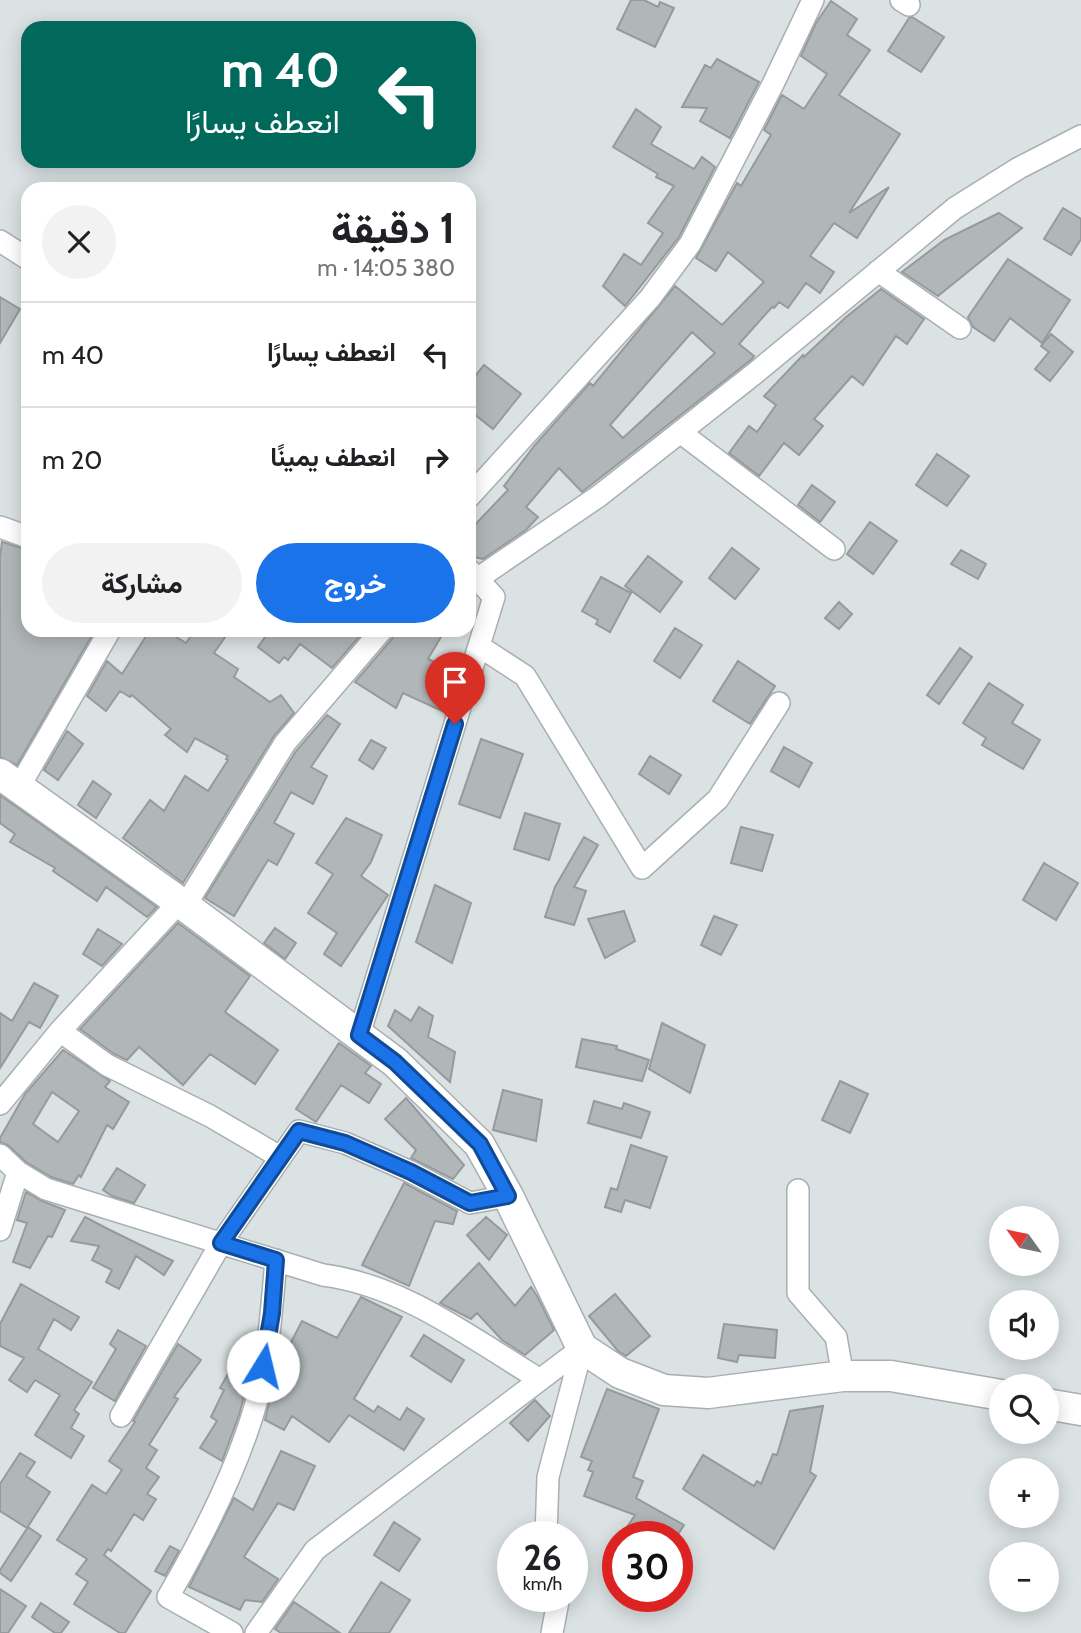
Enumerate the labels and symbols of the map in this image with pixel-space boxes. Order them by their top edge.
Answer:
pin [425,652,485,724]
north arrow [989,1206,1059,1276]
position arrow [226,1329,300,1403]
speed limit sign: 30 [602,1521,693,1612]

